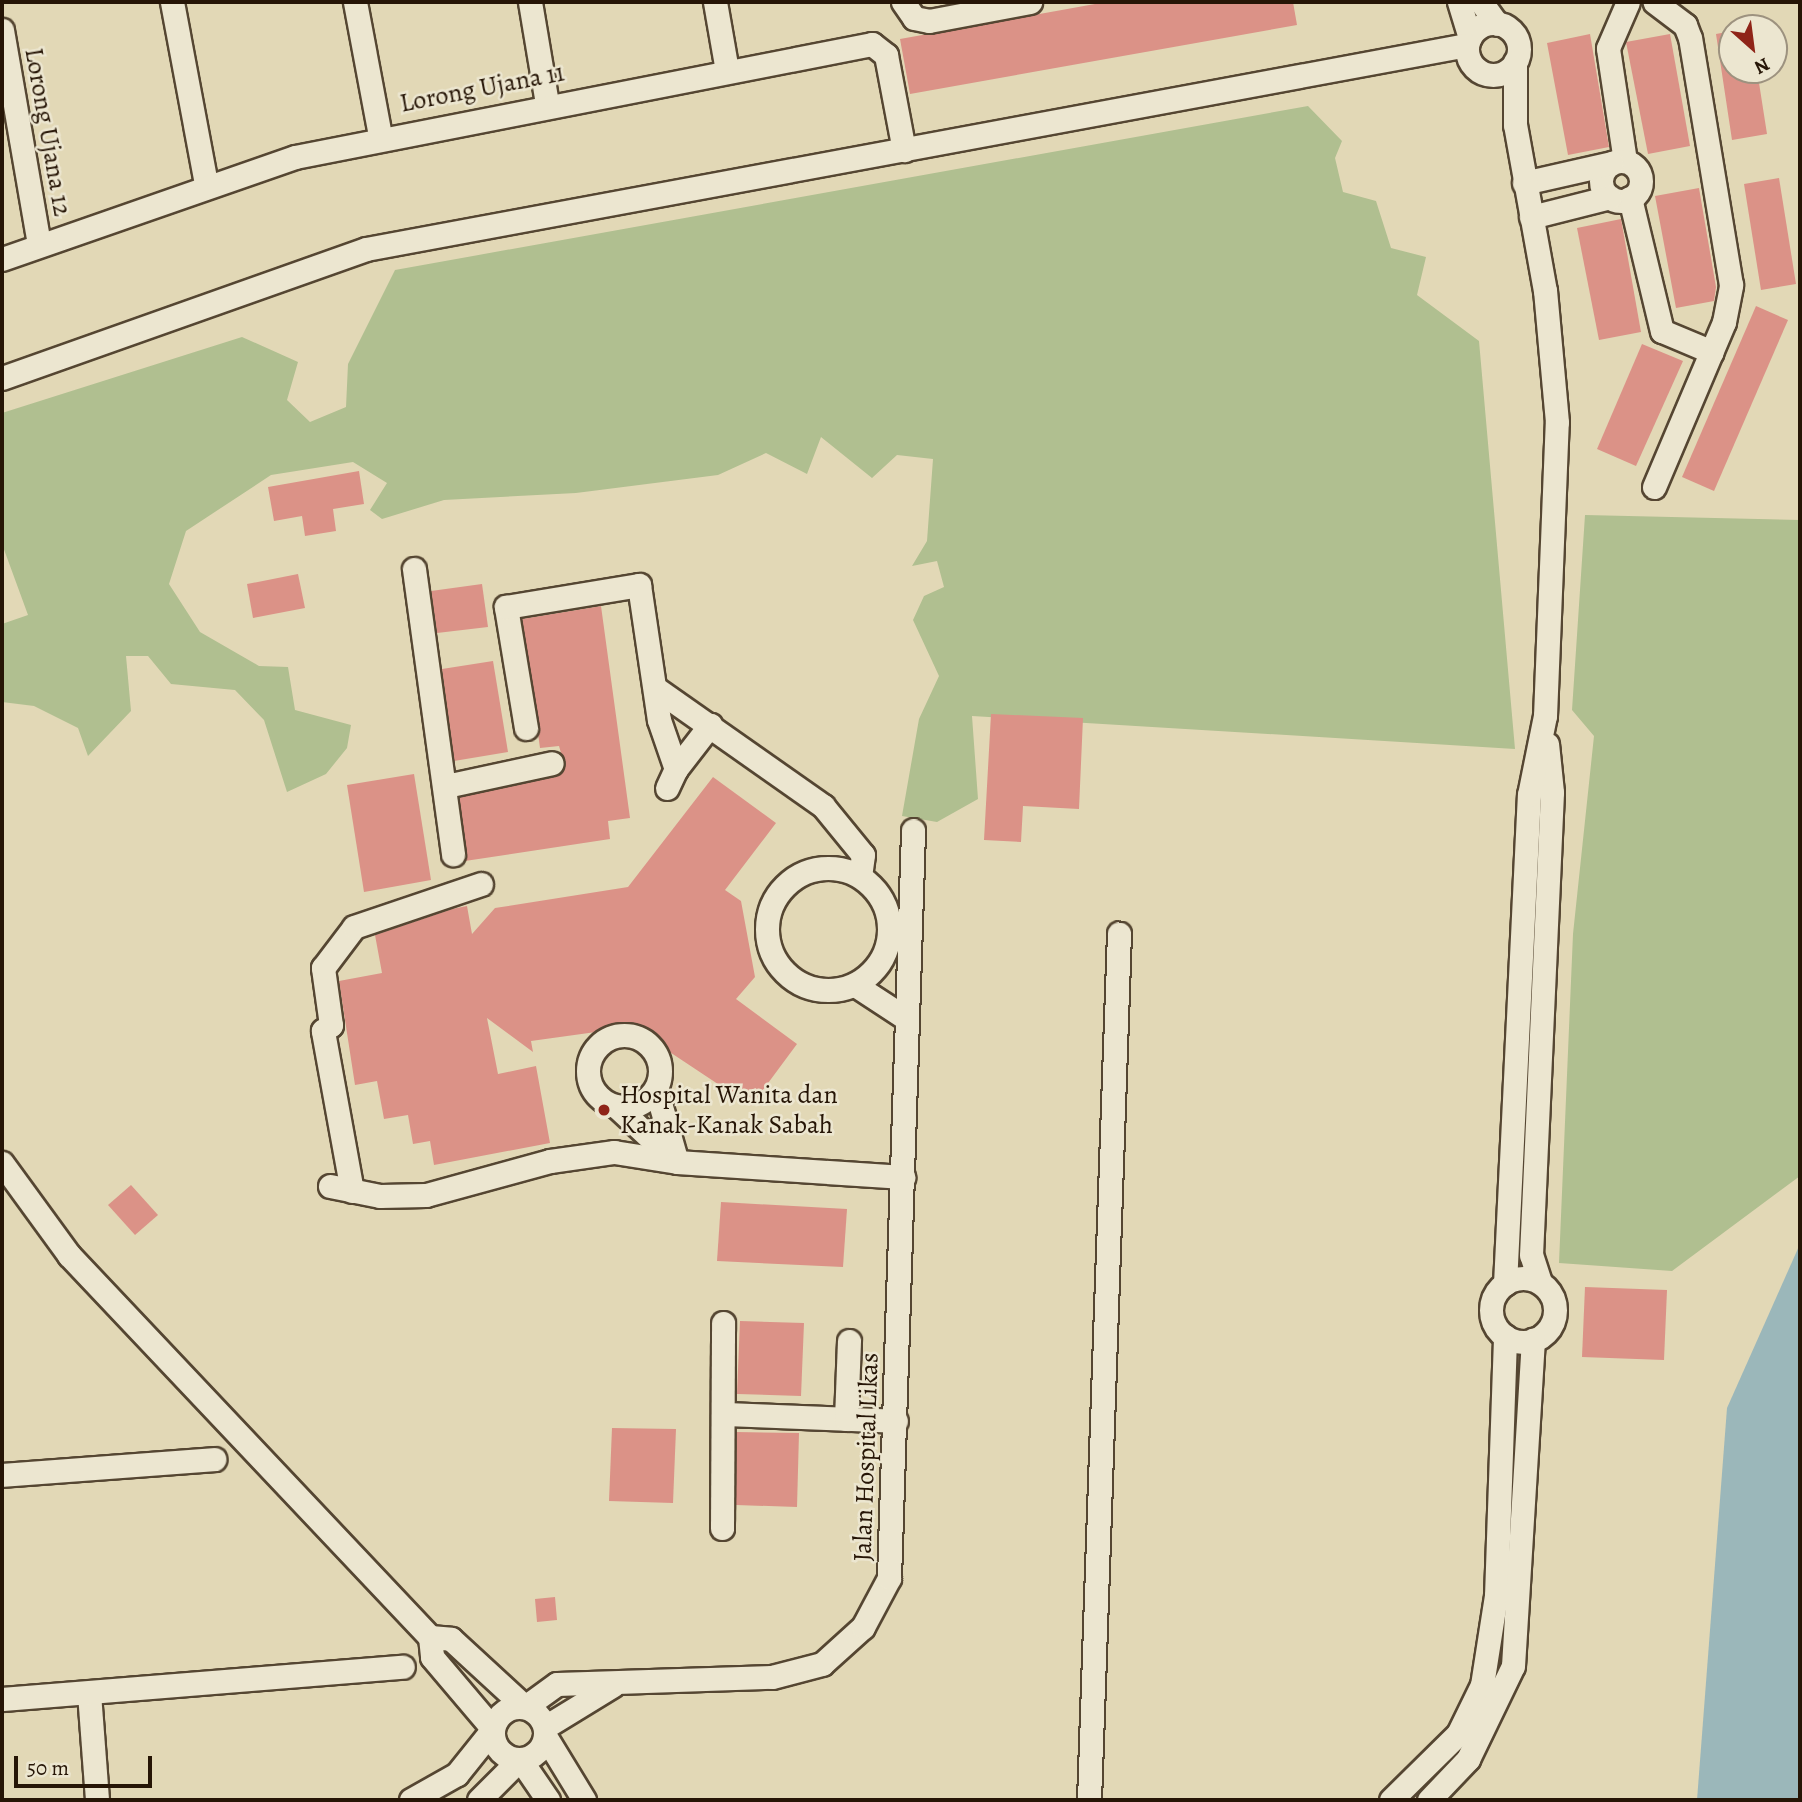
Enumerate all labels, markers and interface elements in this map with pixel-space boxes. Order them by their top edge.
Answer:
north arrow [1718,14,1788,84]
street label: Lorong Ujana 12 [18,45,78,219]
text: N [1750,51,1774,81]
street label: Lorong Ujana 11 [397,57,567,119]
place label: Hospital Wanita dan Kanak-Kanak Sabah [620,1079,838,1140]
marker: Hospital Wanita dan Kanak-Kanak Sabah [594,1100,614,1120]
street label: Jalan Hospital Likas [847,1352,885,1562]
scale bar [18,1742,156,1786]
text: 50 m [27,1754,69,1782]

